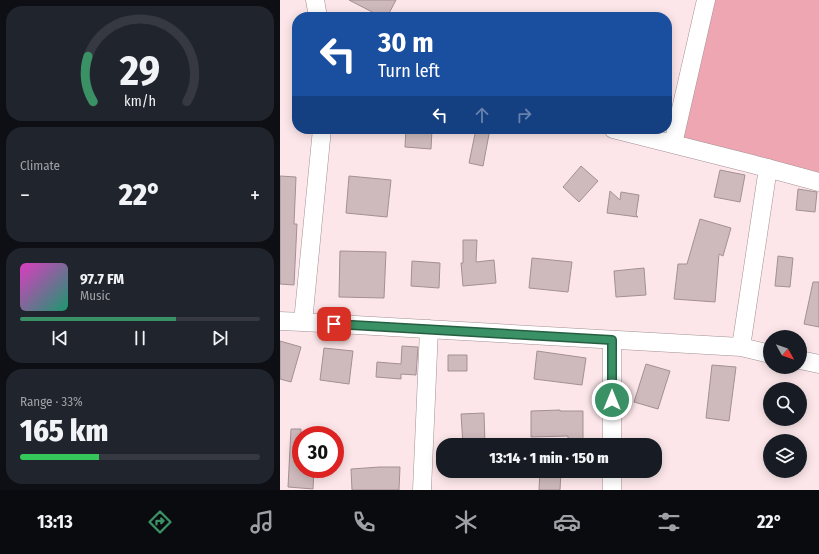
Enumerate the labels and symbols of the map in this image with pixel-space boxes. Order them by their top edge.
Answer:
pin [317,307,351,341]
north arrow [763,330,807,374]
position arrow [591,379,633,421]
speed limit sign: 30 [292,426,344,478]

